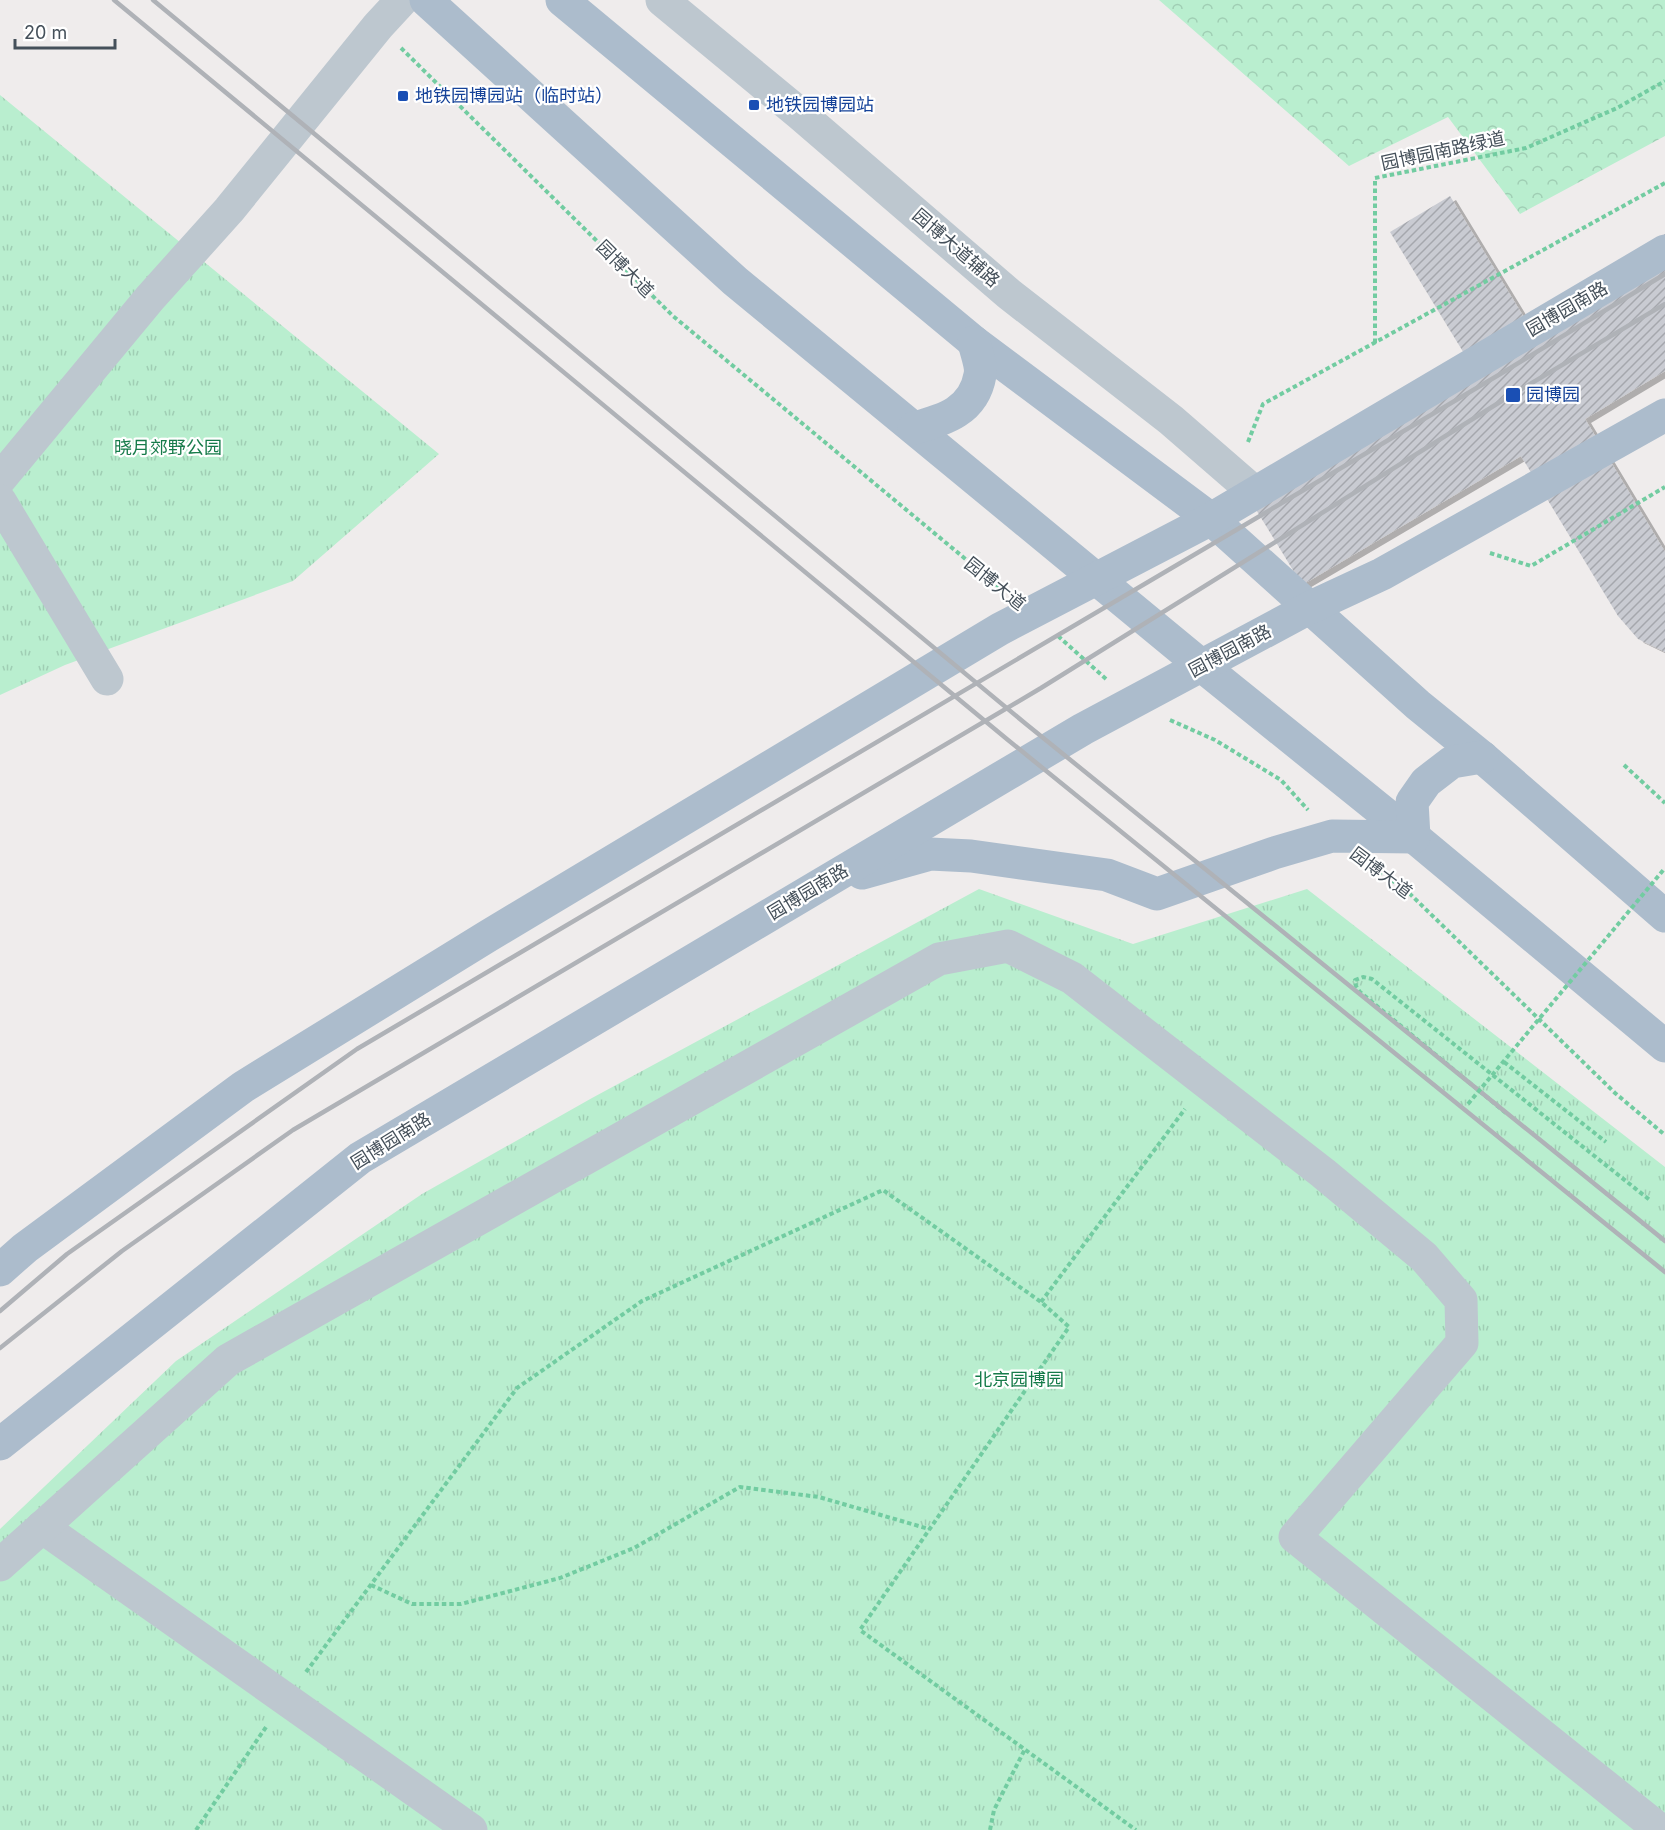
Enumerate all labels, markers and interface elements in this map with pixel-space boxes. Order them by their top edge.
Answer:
scale bar [15,12,116,50]
text: 20 m [24,22,67,43]
place label: 地铁园博园站（临时站） [415,85,613,106]
marker: 地铁园博园站（临时站） [396,89,410,103]
place label: 地铁园博园站 [766,94,874,115]
marker: 地铁园博园站 [747,98,761,112]
street label: 园博园南路绿道 [1379,127,1507,174]
street label: 园博大道辅路 [909,204,1004,291]
street label: 园博大道 [592,236,658,302]
street label: 园博园南路 [1523,277,1611,340]
place label: 园博园 [1526,384,1580,405]
marker: 园博园 [1504,386,1522,404]
park label: 晓月郊野公园 [114,437,222,458]
street label: 园博大道 [961,553,1030,614]
street label: 园博园南路 [1185,620,1274,681]
street label: 园博大道 [1346,843,1416,903]
street label: 园博园南路 [764,859,852,924]
street label: 园博园南路 [347,1108,434,1173]
park label: 北京园博园 [974,1369,1064,1390]

